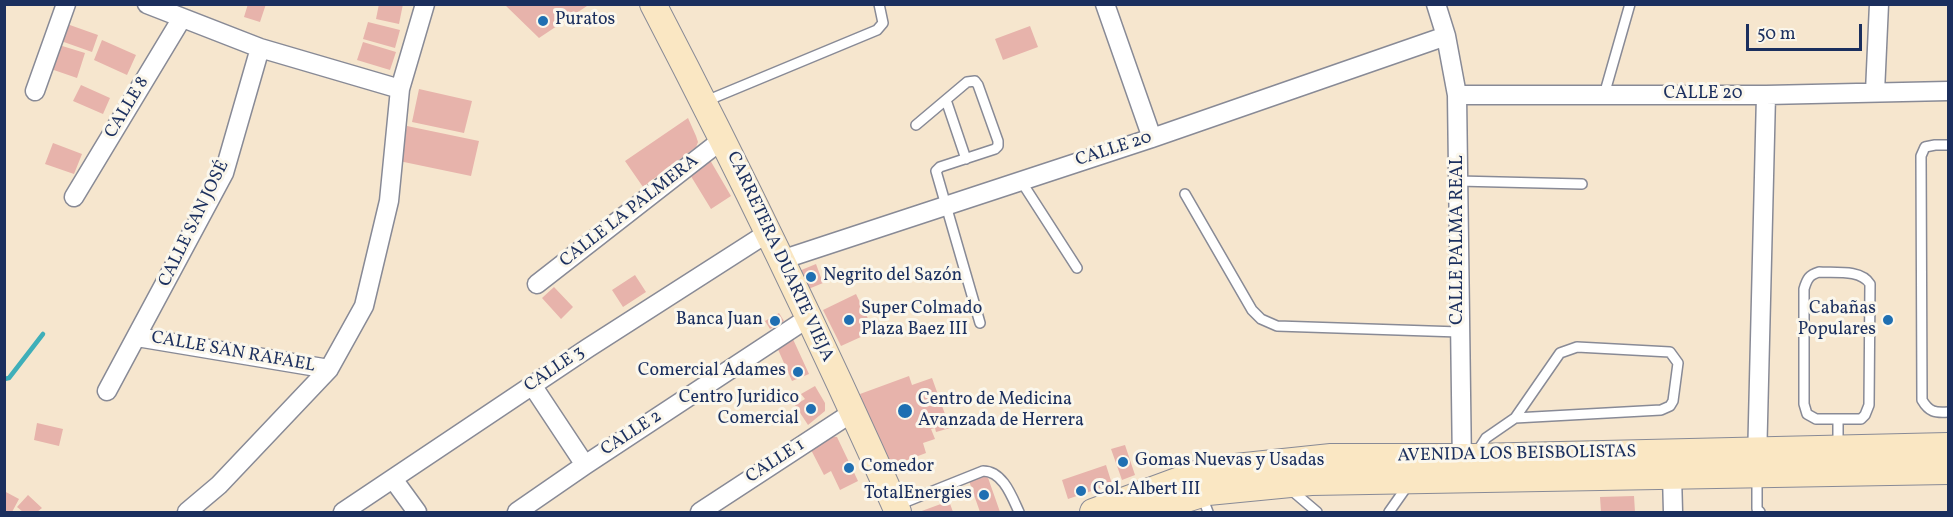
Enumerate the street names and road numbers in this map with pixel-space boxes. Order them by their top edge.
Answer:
street label: CALLE 8 [101,73,155,143]
street label: CALLE 20 [1664,84,1742,106]
street label: CALLE 20 [1073,128,1155,172]
street label: CARRETERA DUARTE VIEJA [721,148,837,366]
street label: CALLE LA PALMERA [556,151,704,273]
street label: CALLE PALMA REAL [1448,155,1470,325]
street label: CALLE SAN JOSÉ [155,157,235,291]
street label: CALLE SAN RAFAEL [149,328,317,378]
street label: CALLE 3 [521,342,589,398]
street label: CALLE 2 [597,406,667,462]
street label: CALLE 1 [743,435,809,489]
street label: AVENIDA LOS BEISBOLISTAS [1397,442,1637,468]

